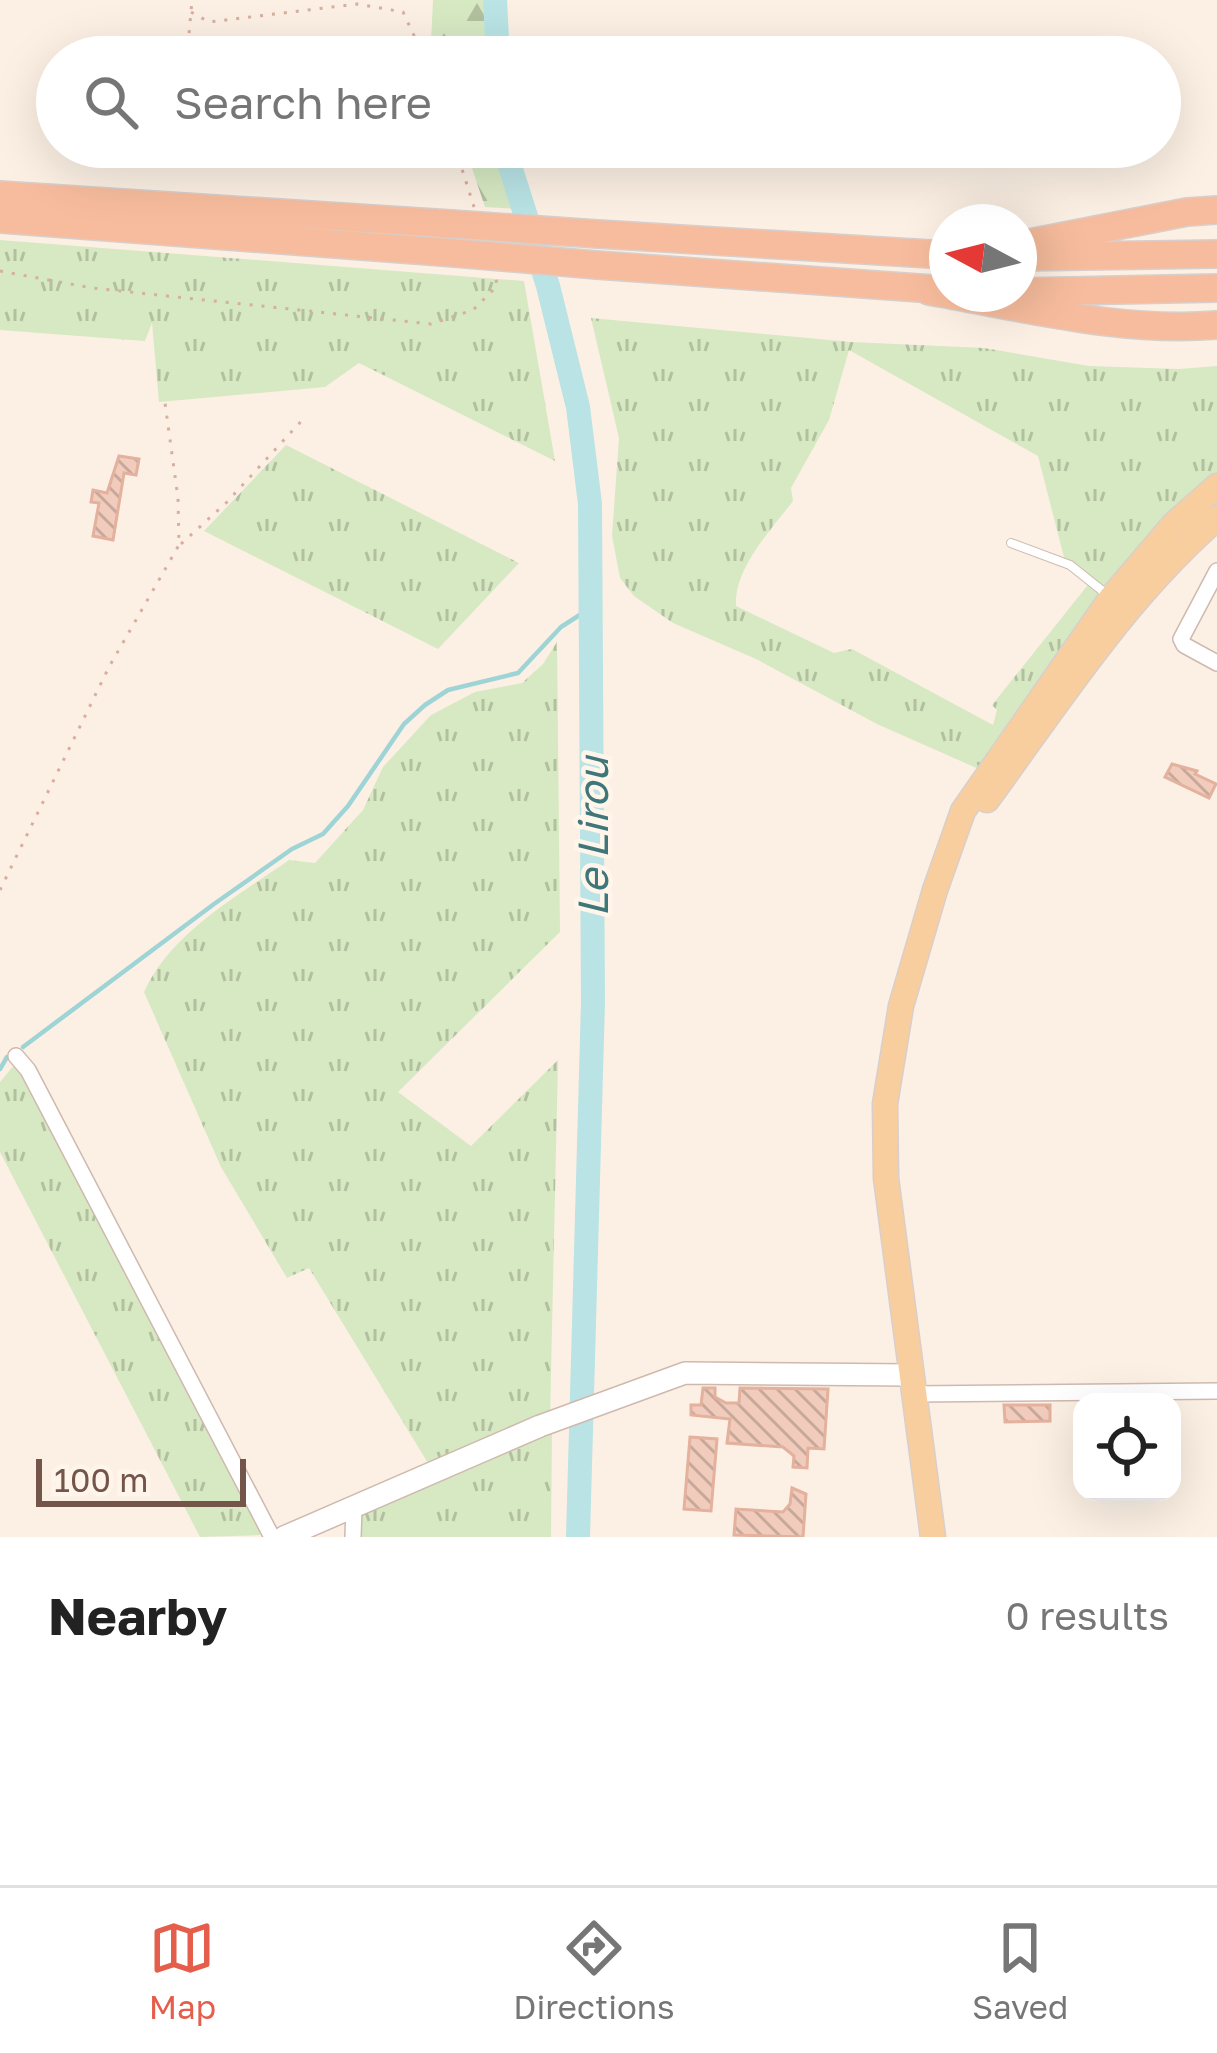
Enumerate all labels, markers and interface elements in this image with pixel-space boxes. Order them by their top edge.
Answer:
search box [36,36,1181,168]
icon: search [78,69,144,135]
text: Search here [174,75,432,129]
north arrow [929,204,1037,312]
water label: Le Lirou [567,754,617,917]
map controls [1073,1393,1181,1501]
button: locate [1073,1393,1181,1501]
scale bar [36,1453,246,1506]
text: 100 m [54,1460,148,1499]
text: Nearby [48,1585,227,1646]
text: 0 results [1005,1592,1169,1639]
tab: Map [149,1915,216,2026]
tab: Directions [513,1915,675,2026]
tab: Saved [972,1915,1068,2026]

